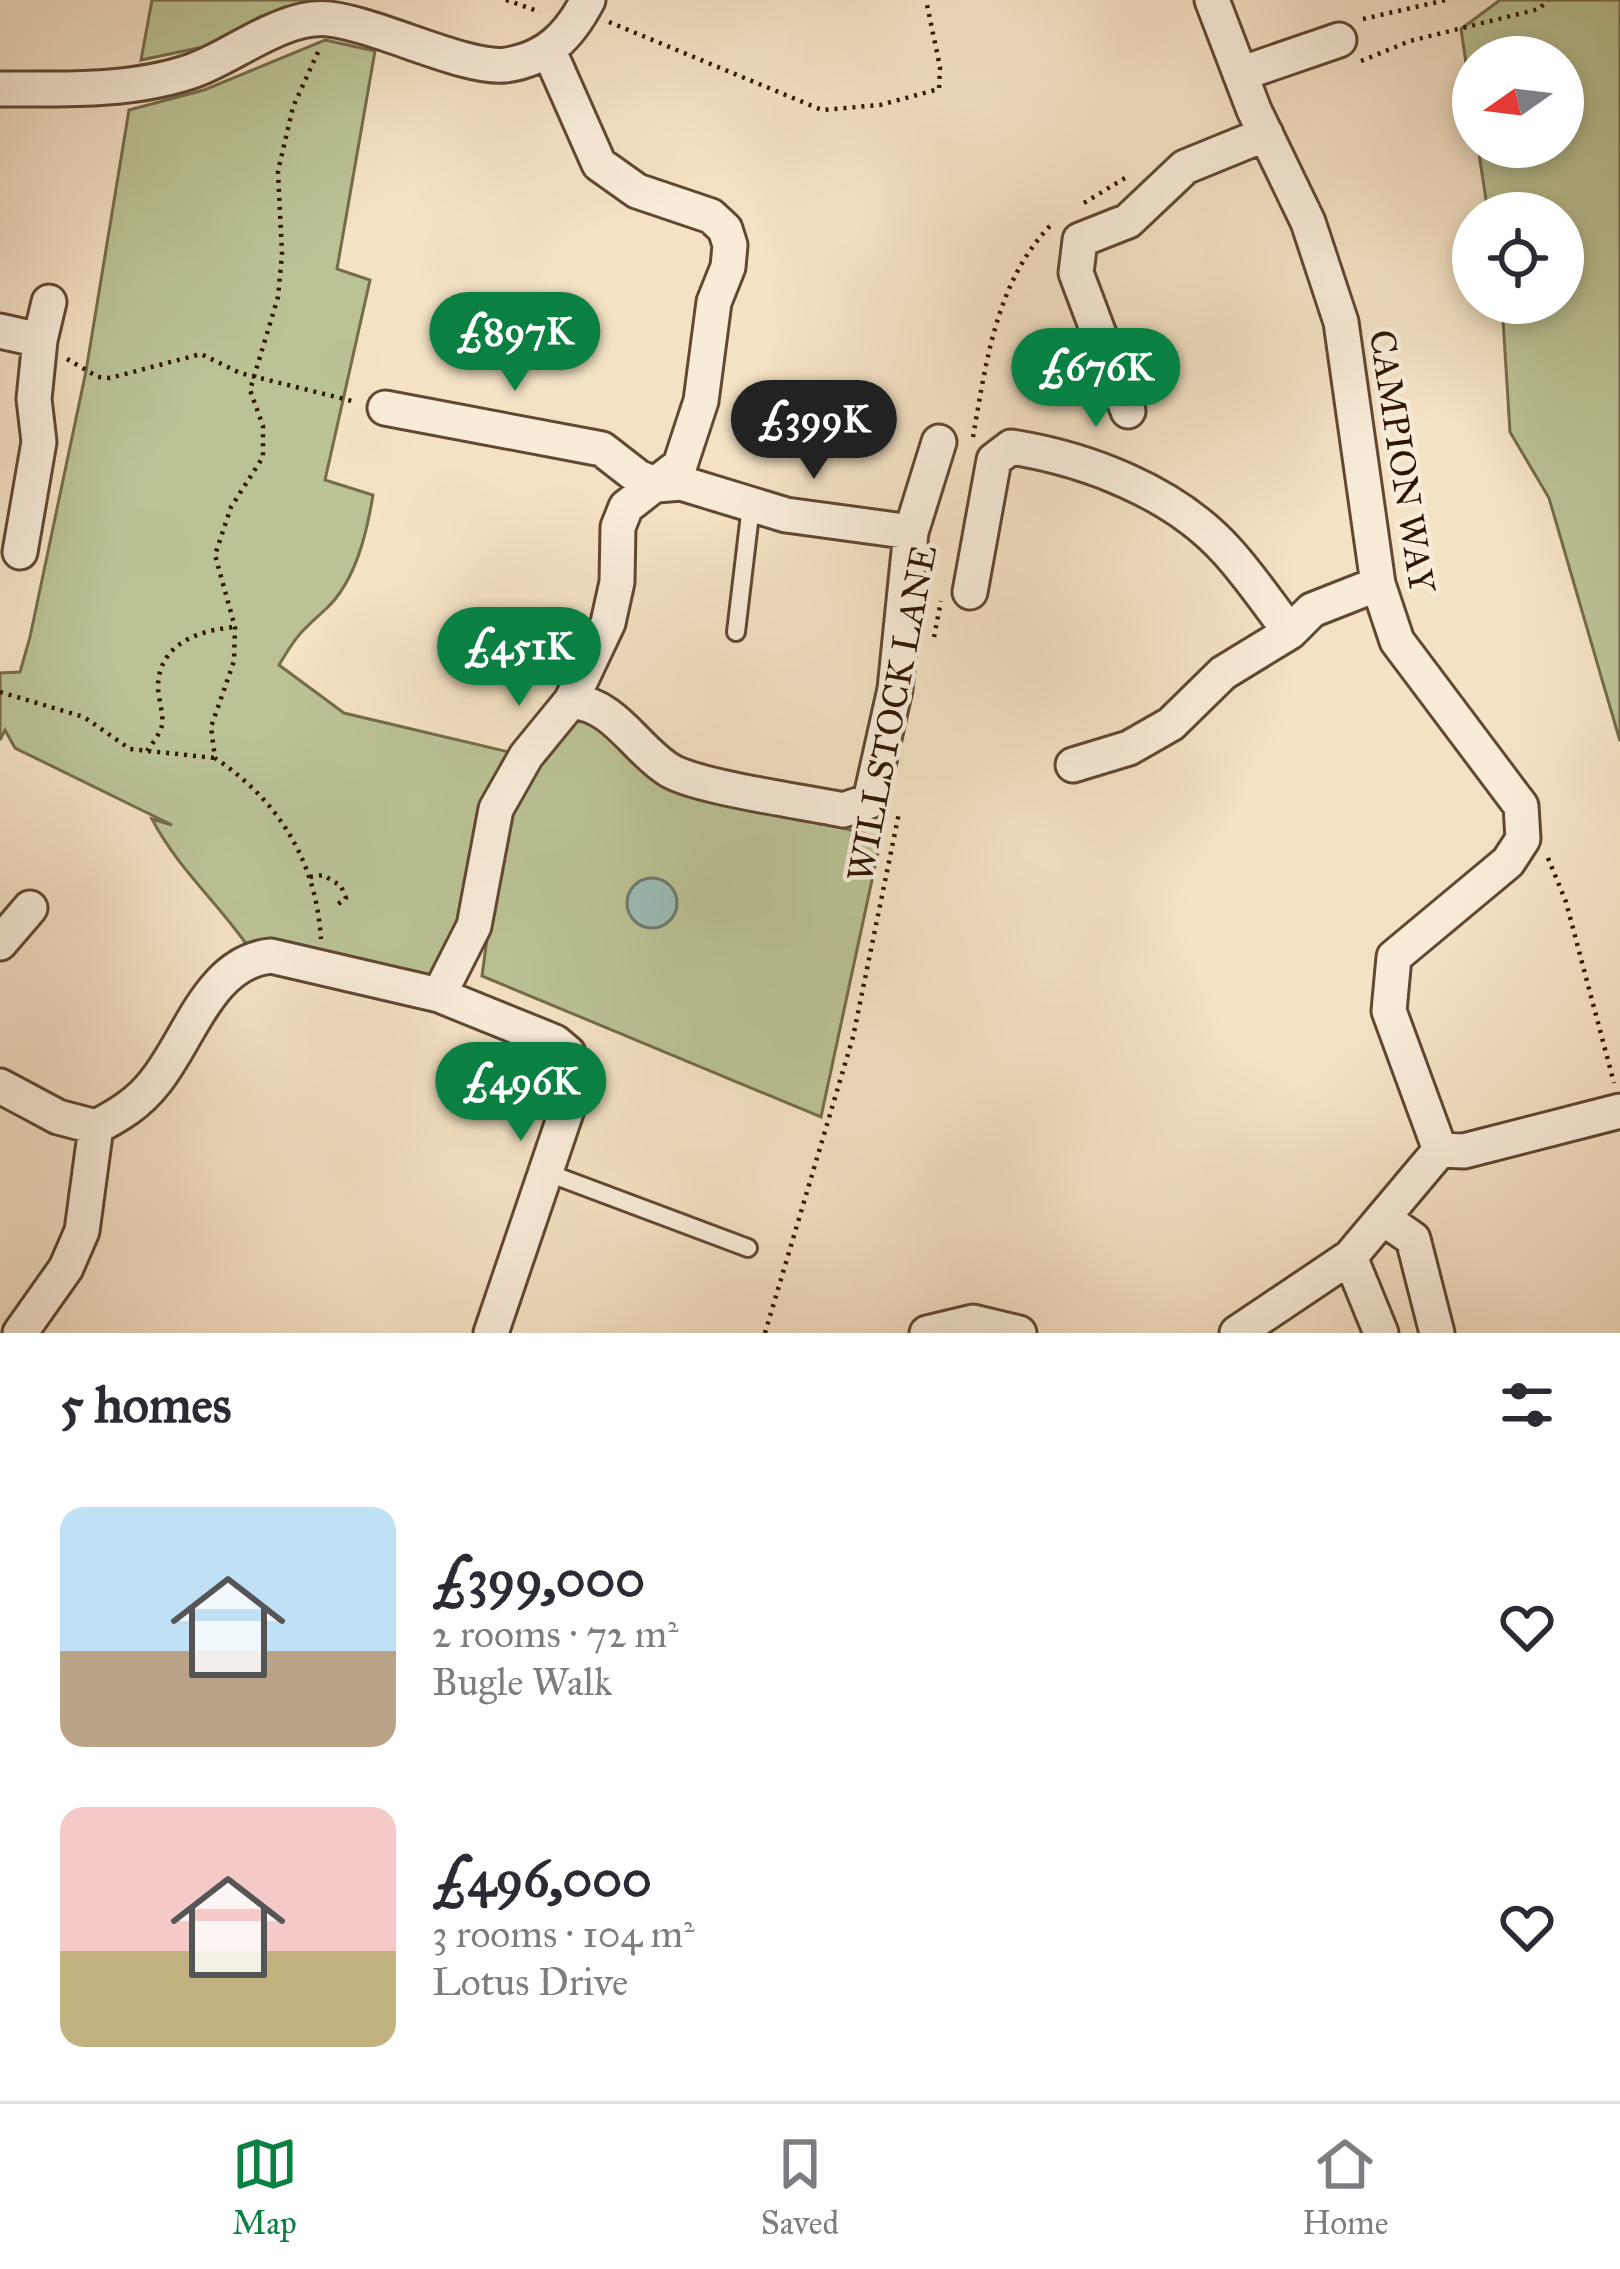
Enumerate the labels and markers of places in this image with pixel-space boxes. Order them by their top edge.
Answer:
pin: £897K [431,292,599,394]
pin: £676K [1012,328,1180,430]
pin: £399K [730,380,898,482]
pin: £451K [435,607,603,709]
pin: £496K [437,1042,605,1144]

